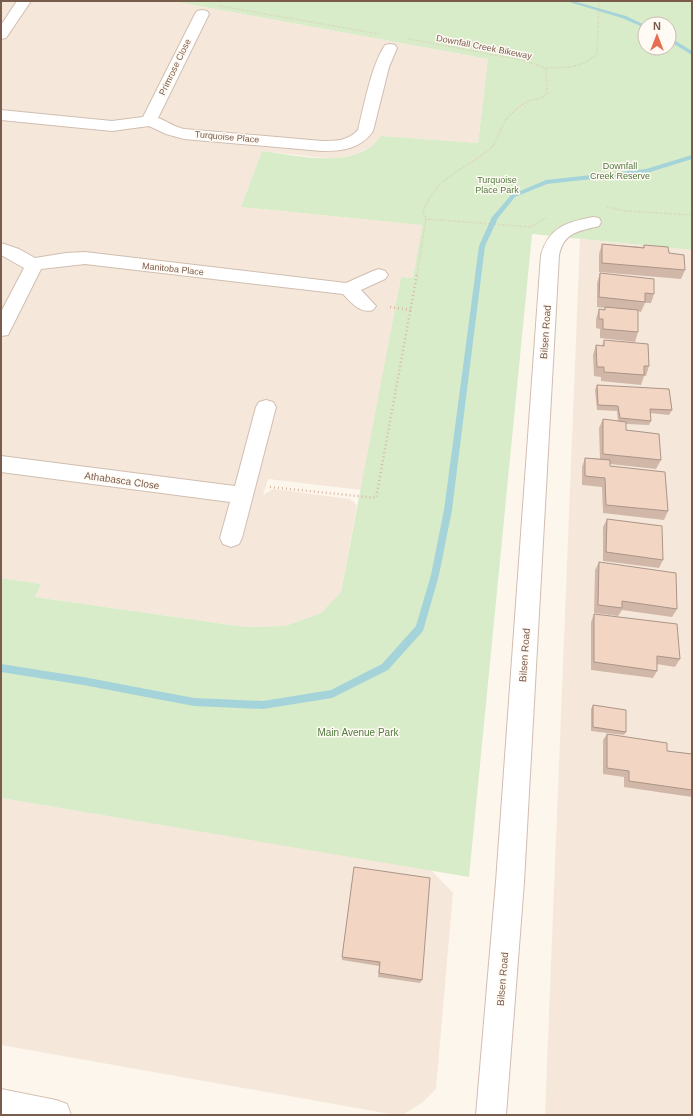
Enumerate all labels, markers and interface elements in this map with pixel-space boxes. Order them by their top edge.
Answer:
north arrow [637,16,677,56]
text: N [653,20,661,32]
street label: Downfall Creek Bikeway [435,33,533,61]
street label: Primrose Close [157,37,193,97]
street label: Turquoise Place [194,129,260,145]
park label: Downfall Creek Reserve [590,161,650,181]
park label: Turquoise Place Park [475,175,519,195]
street label: Manitoba Place [142,261,204,277]
street label: Bilsen Road [538,305,553,359]
street label: Athabasca Close [84,470,161,491]
street label: Bilsen Road [517,628,532,682]
park label: Main Avenue Park [318,727,399,738]
street label: Bilsen Road [495,952,510,1006]

